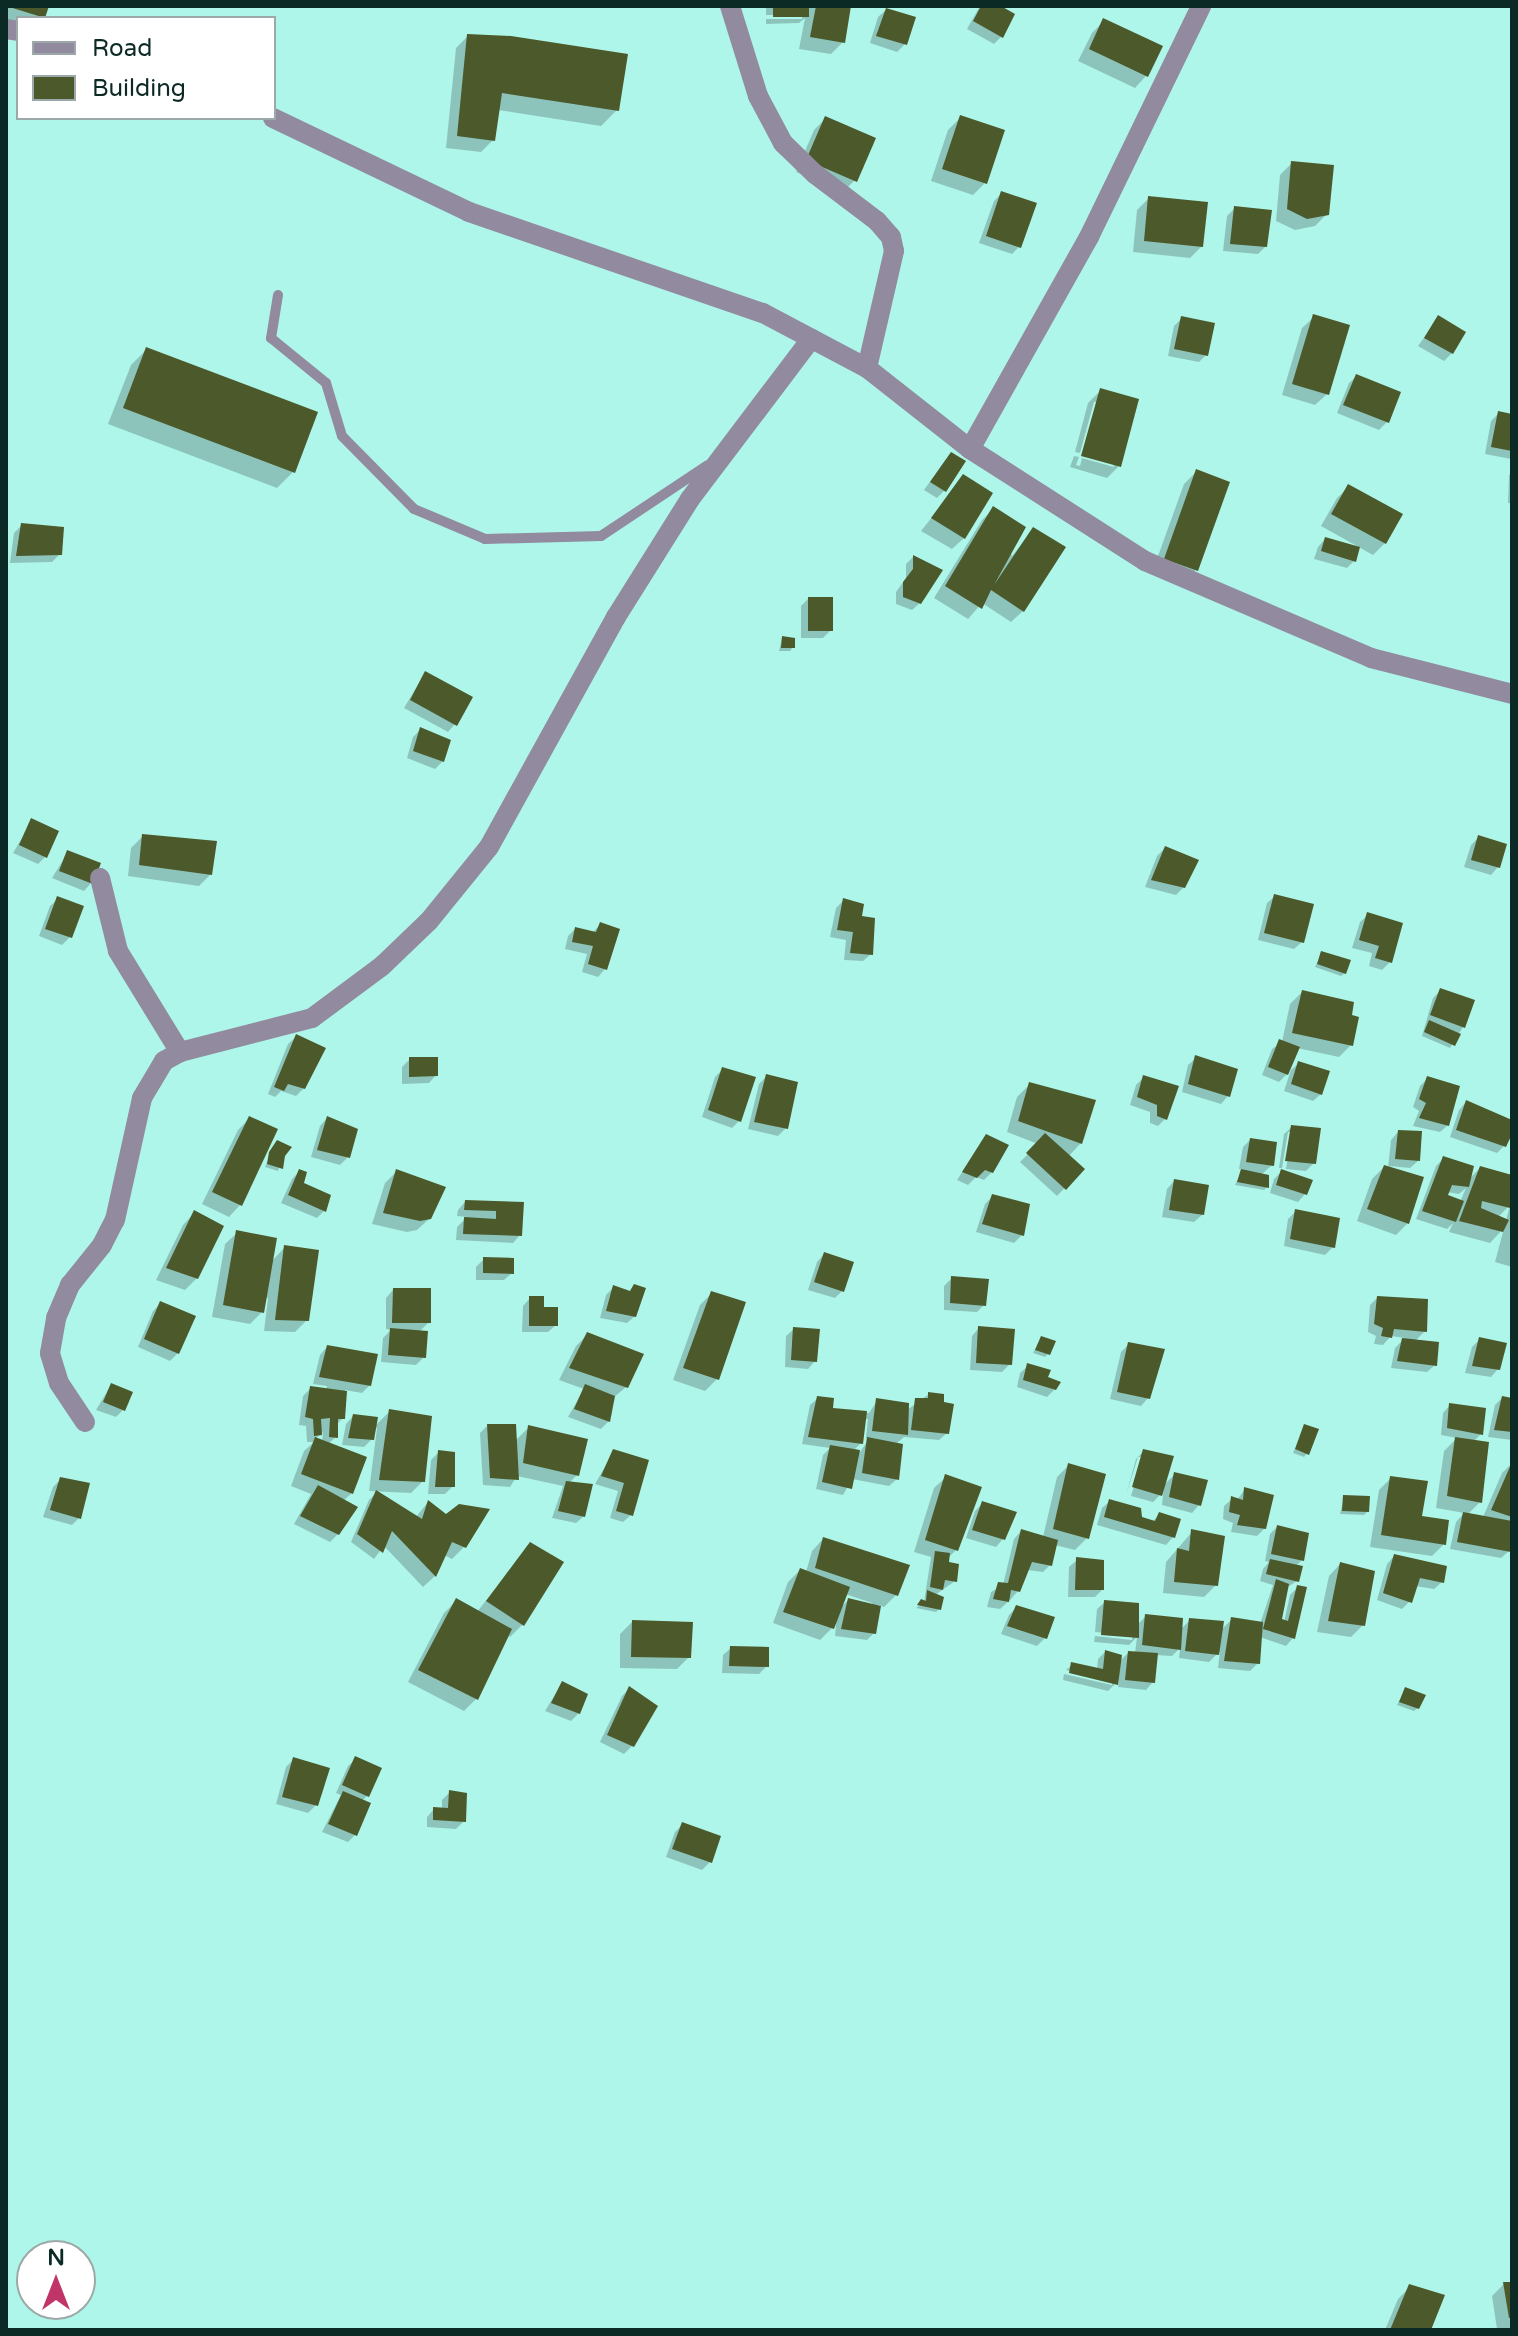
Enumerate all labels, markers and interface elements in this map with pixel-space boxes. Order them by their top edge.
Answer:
legend [16,16,276,120]
text: Road [92,34,152,63]
text: Building [92,74,186,103]
north arrow [16,2240,96,2320]
text: N [47,2245,65,2271]

